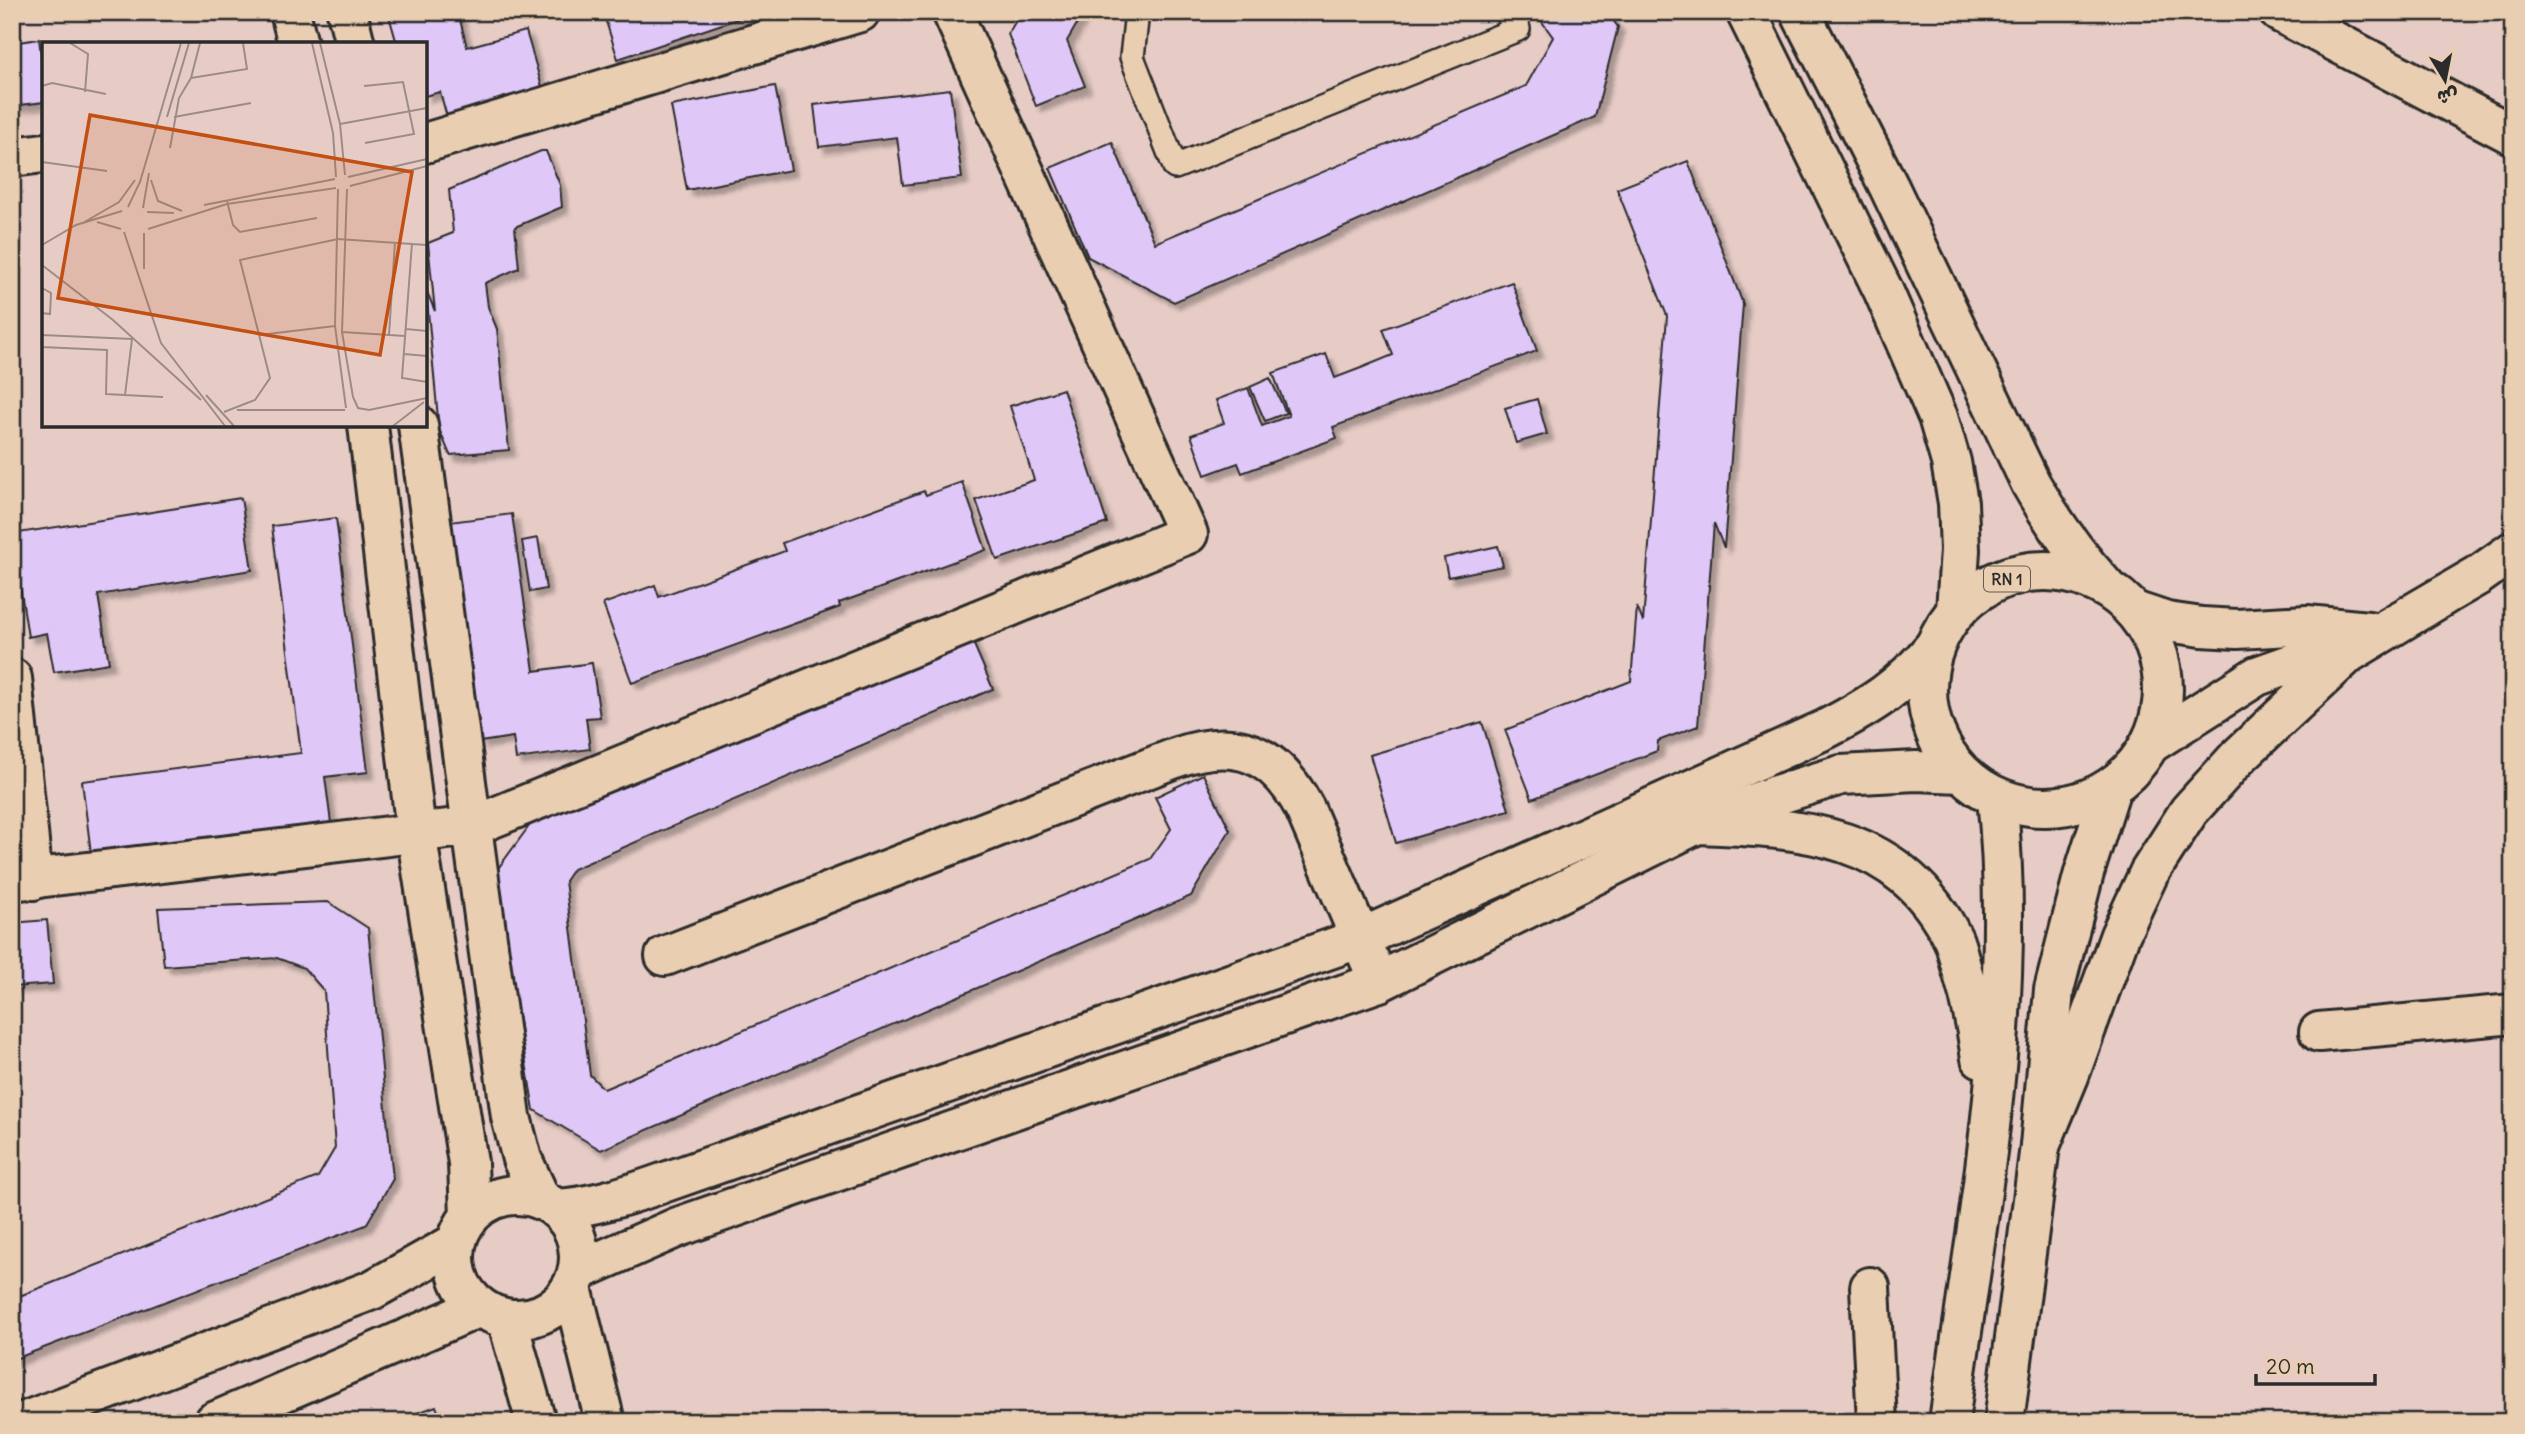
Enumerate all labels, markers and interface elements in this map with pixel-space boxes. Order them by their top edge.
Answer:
inset map [42,42,427,427]
north arrow [2410,46,2480,116]
text: ش [2435,83,2460,110]
road number: RN 1 [1984,566,2030,592]
scale bar [2256,1343,2374,1387]
text: 20 m [2266,1353,2315,1380]

